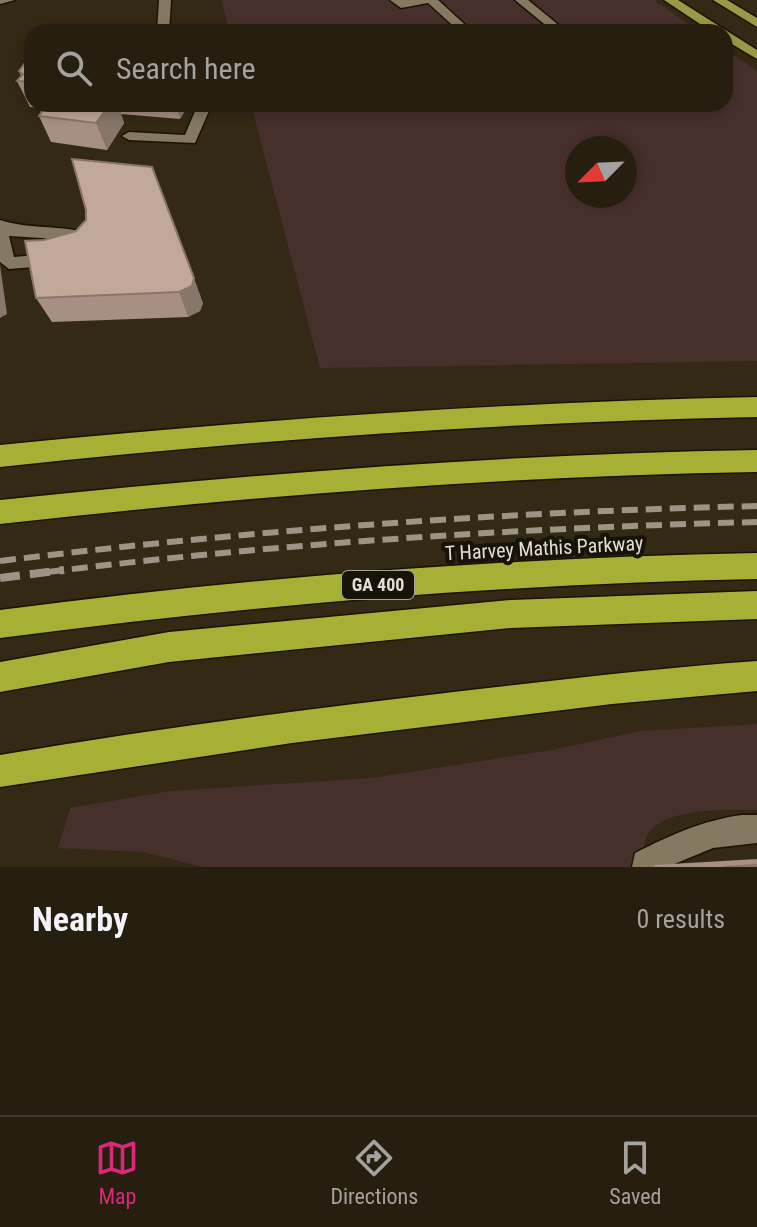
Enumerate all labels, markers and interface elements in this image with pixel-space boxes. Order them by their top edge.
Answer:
search box [24,24,733,112]
icon: search [52,46,96,90]
text: Search here [116,51,256,86]
north arrow [565,136,637,208]
street label: T Harvey Mathis Parkway [444,531,644,565]
road number: GA 400 [342,571,414,599]
text: Nearby [32,899,128,939]
text: 0 results [636,904,725,934]
tab: Map [95,1136,139,1209]
tab: Directions [330,1136,418,1209]
tab: Saved [609,1136,662,1209]

